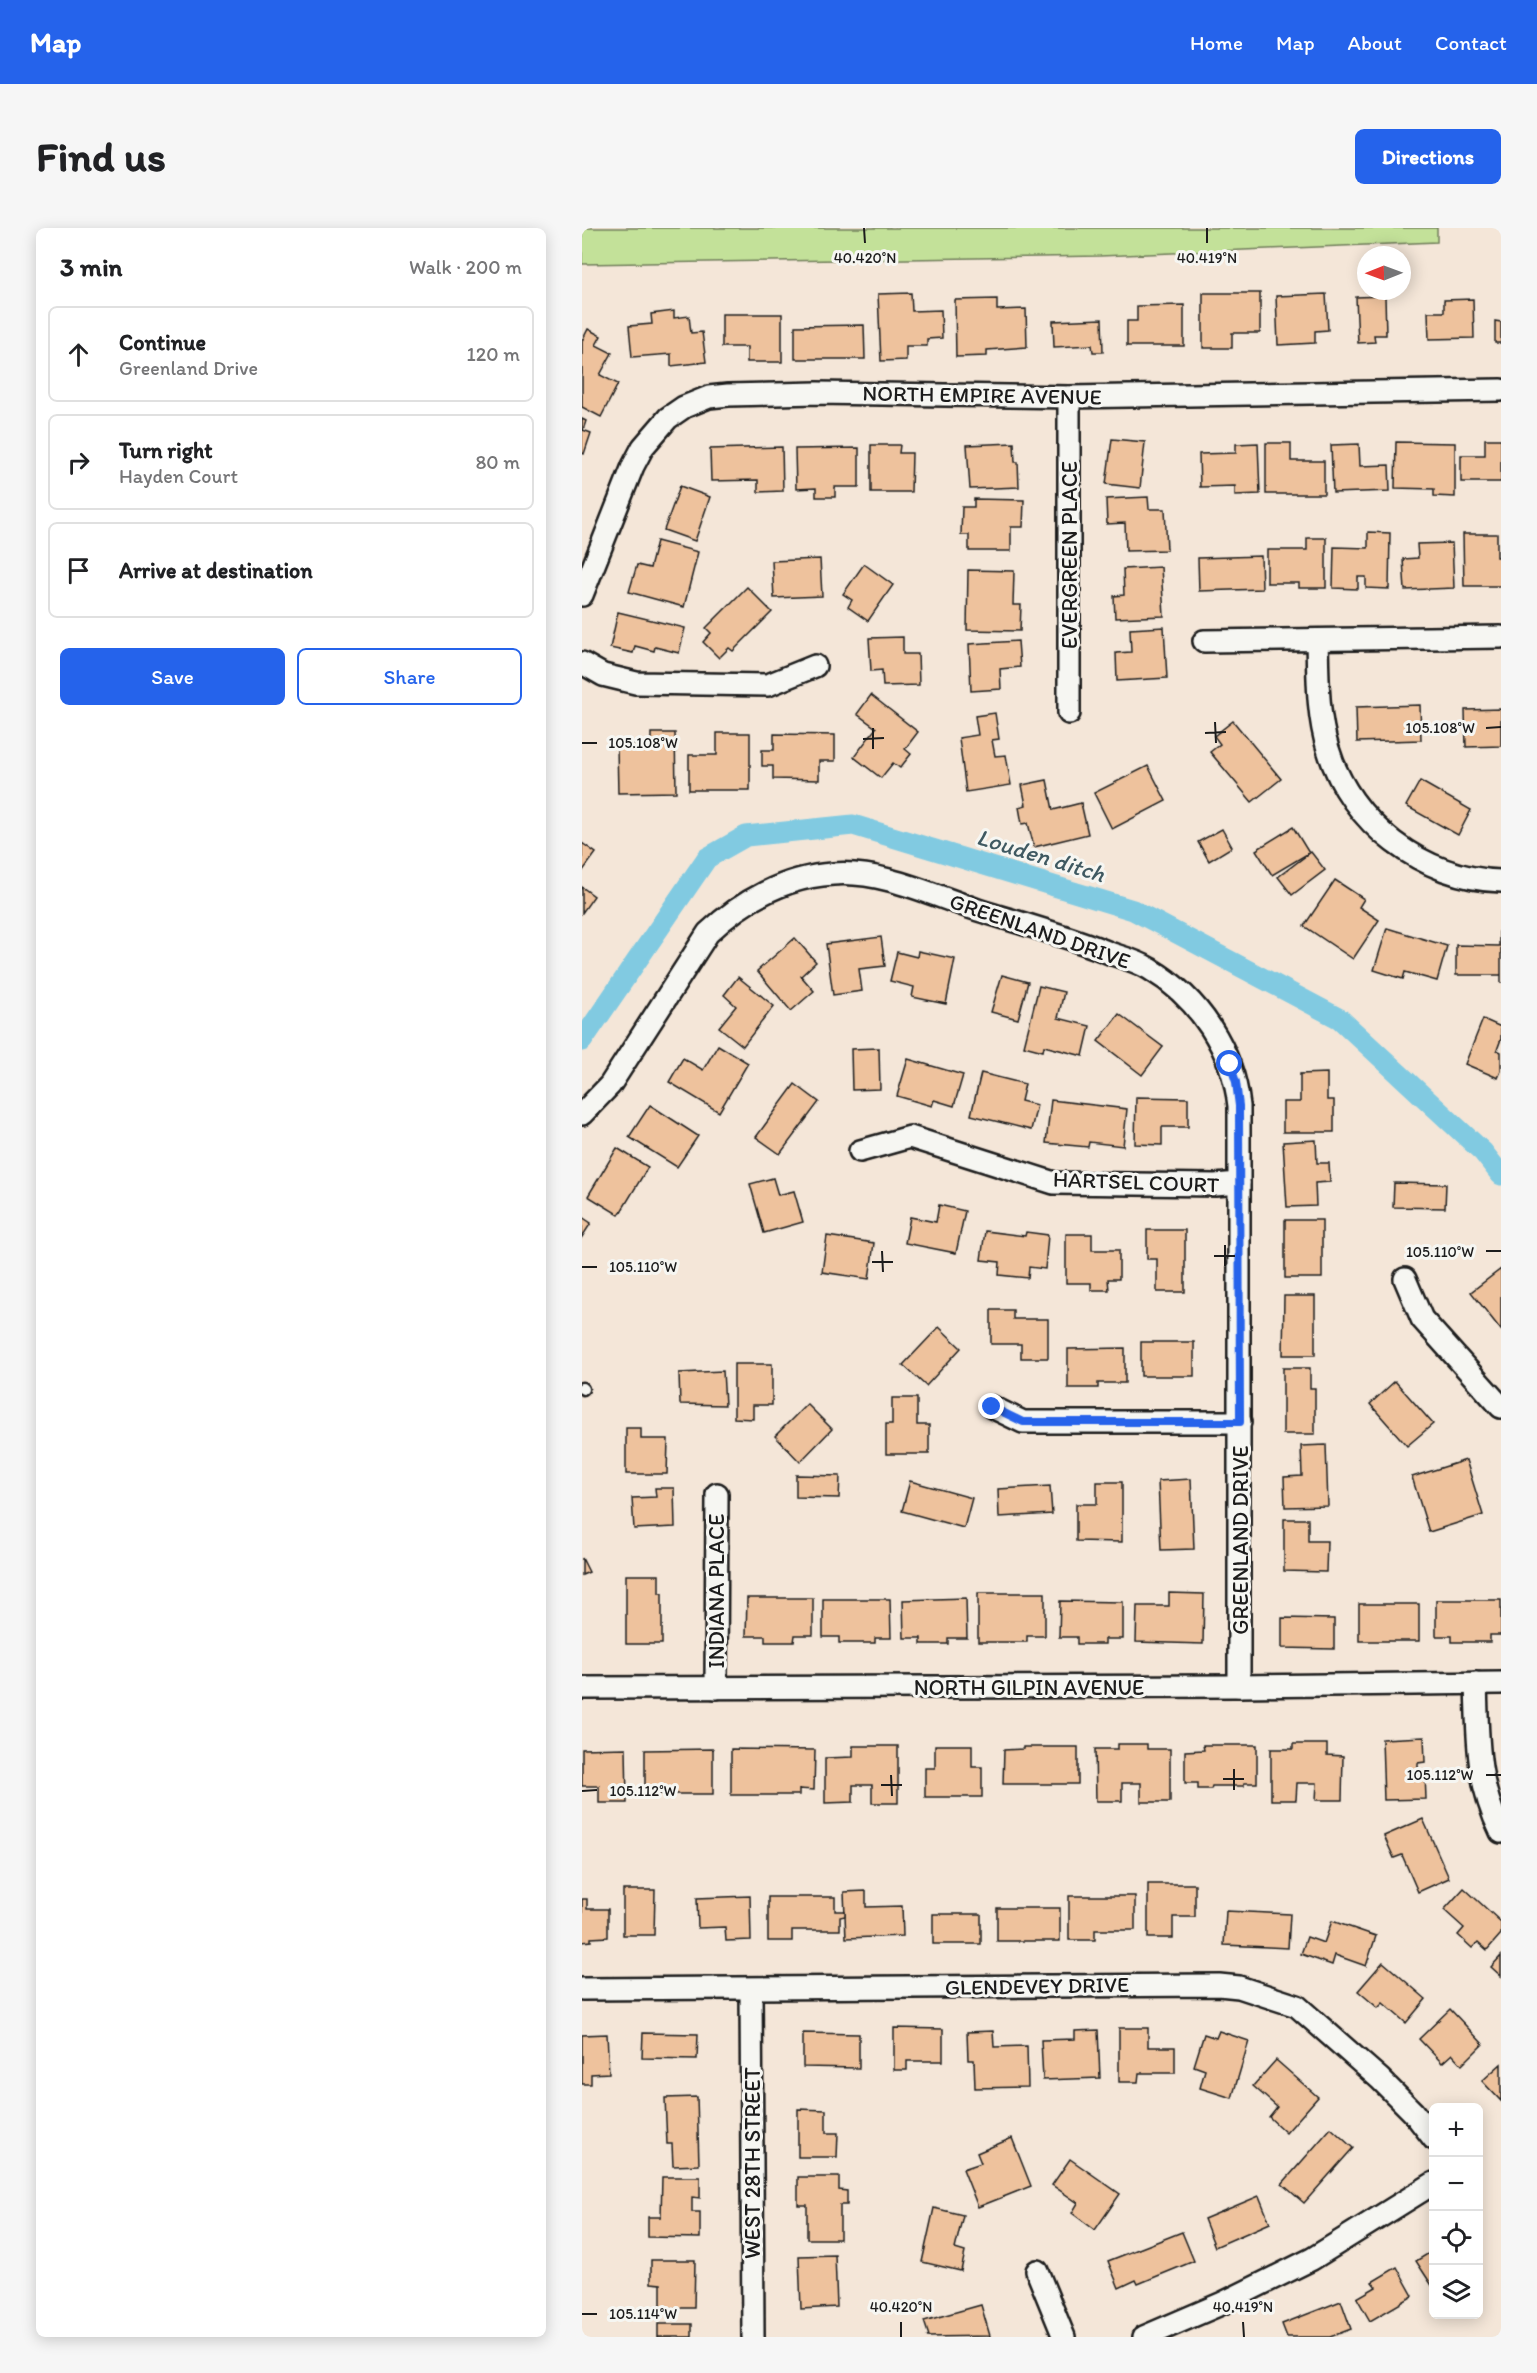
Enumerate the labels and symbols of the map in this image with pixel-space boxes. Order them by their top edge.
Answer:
north arrow [1357,246,1411,300]
text: 40.420°N [834,249,896,267]
text: 40.419°N [1177,249,1237,267]
street label: NORTH EMPIRE AVENUE [862,379,1102,411]
street label: EVERGREEN PLACE [1056,461,1083,649]
text: 105.108°W [1405,719,1475,737]
text: 105.108°W [608,734,678,752]
water label: Louden ditch [973,822,1109,888]
street label: GREENLAND DRIVE [946,887,1134,975]
route start [1216,1050,1242,1076]
street label: HARTSEL COURT [1052,1166,1220,1198]
text: 105.110°W [1406,1243,1474,1261]
text: 105.110°W [609,1258,677,1276]
route end [978,1393,1004,1419]
street label: GREENLAND DRIVE [1227,1445,1254,1635]
street label: INDIANA PLACE [703,1514,730,1668]
street label: NORTH GILPIN AVENUE [914,1674,1144,1701]
text: 105.112°W [1407,1766,1474,1784]
text: 105.112°W [610,1782,677,1800]
street label: GLENDEVEY DRIVE [945,1971,1129,2001]
street label: WEST 28TH STREET [739,2066,766,2259]
text: 40.420°N [870,2298,932,2316]
text: 40.419°N [1213,2298,1273,2316]
text: 105.114°W [609,2305,677,2323]

